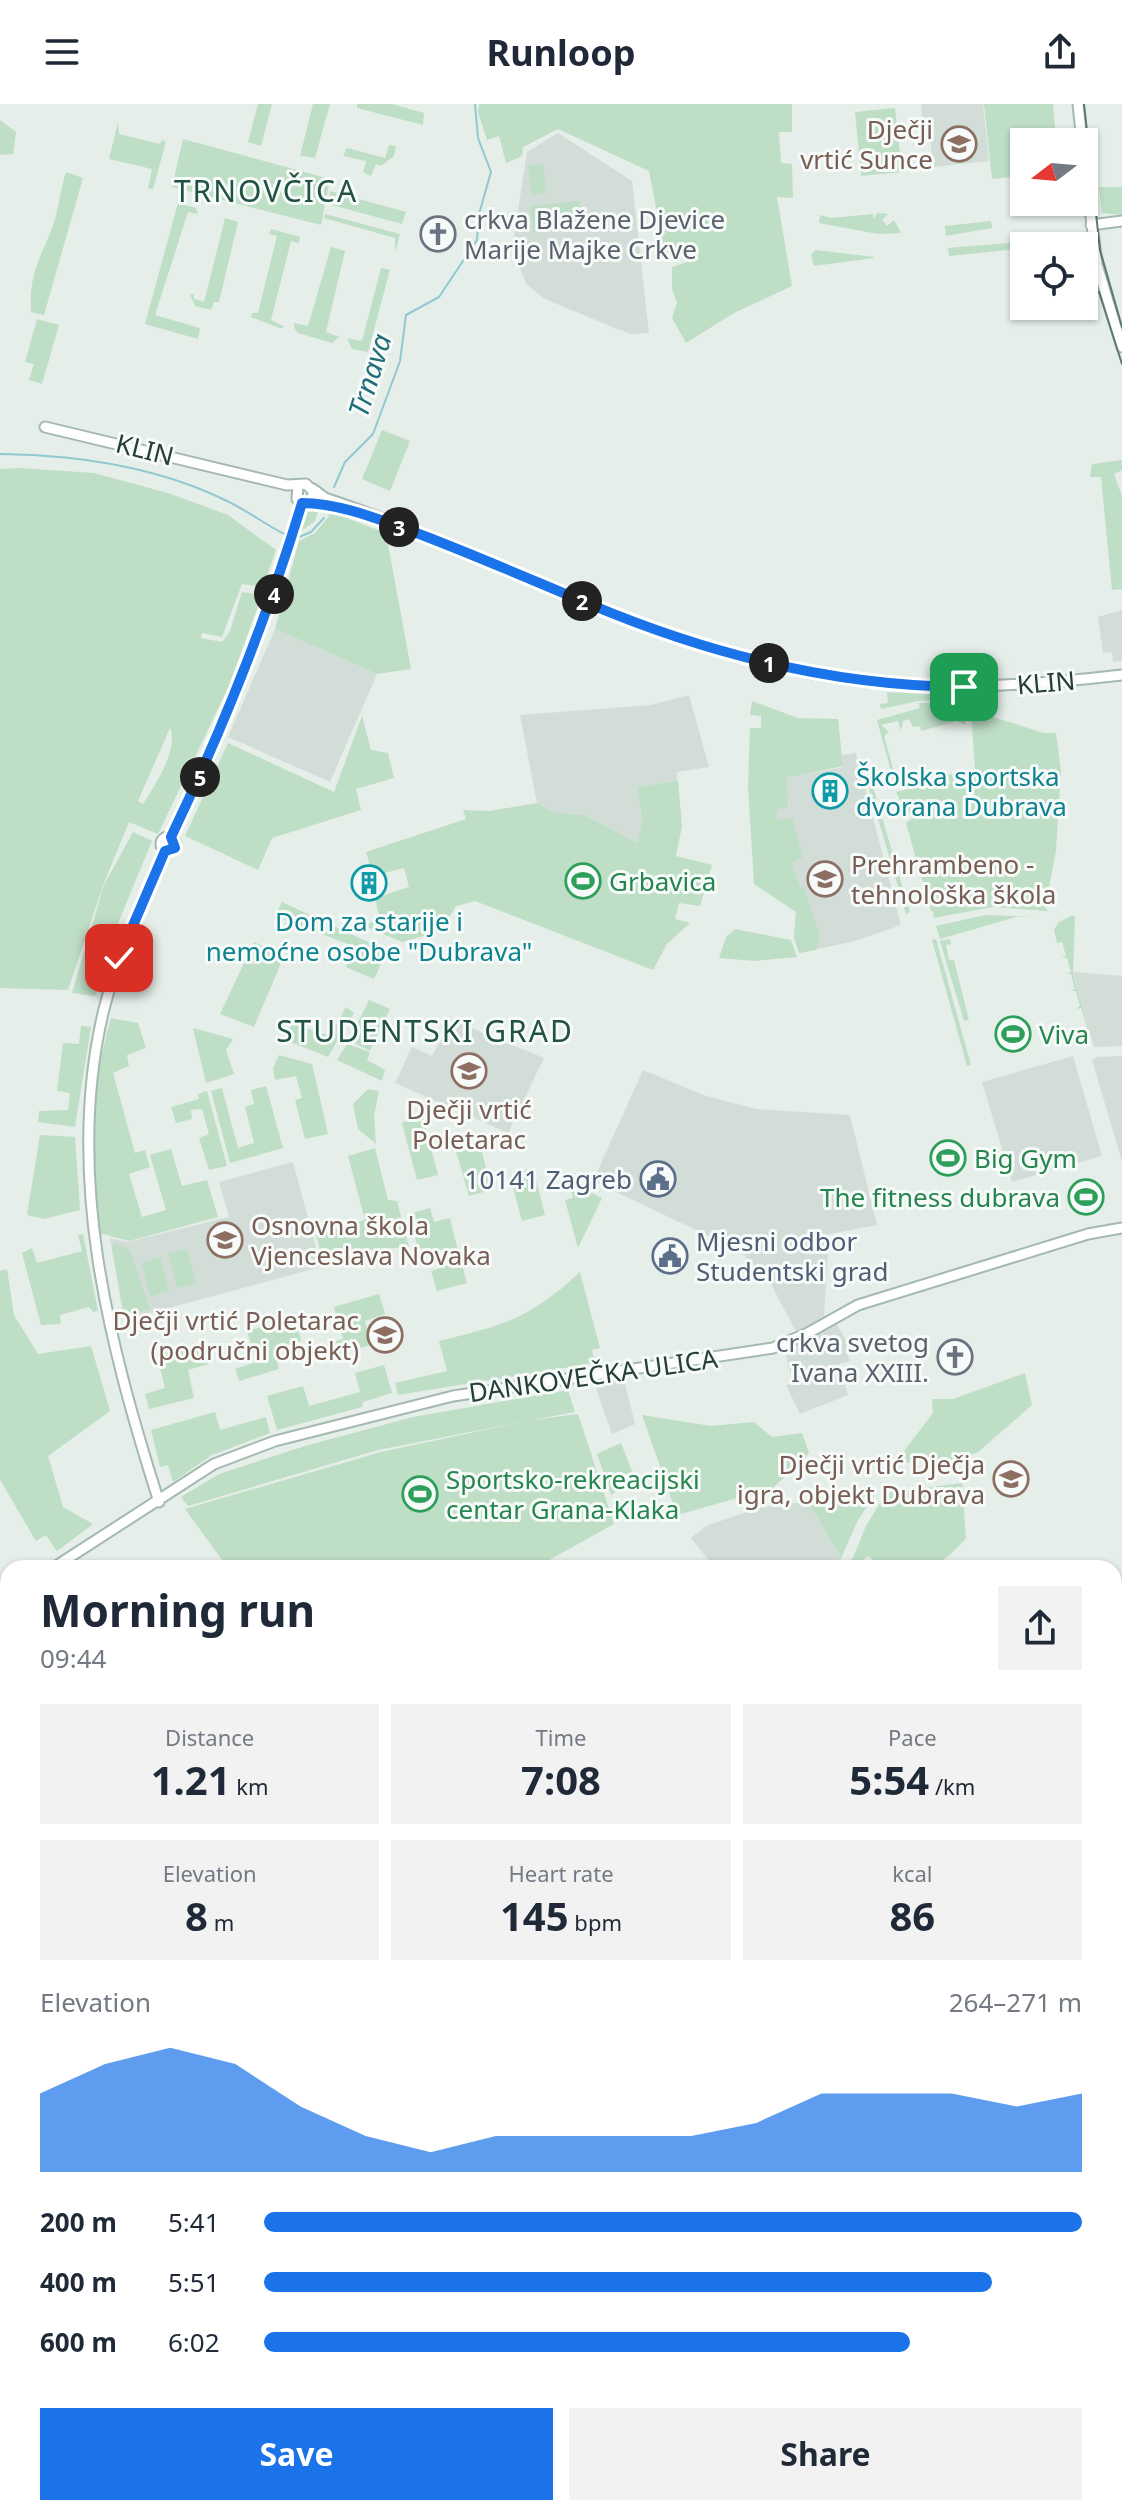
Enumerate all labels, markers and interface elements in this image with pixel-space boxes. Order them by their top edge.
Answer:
text: Runloop [487,28,635,77]
icon: menu [40,30,84,74]
icon: share [1038,30,1082,74]
place label: Dječji vrtić Sunce [800,111,933,177]
school or university icon: Dječji vrtić Sunce [940,125,978,163]
north arrow [1010,128,1098,216]
map controls [1010,128,1098,320]
district label: TRNOVČICA [174,170,358,211]
place label: crkva Blažene Djevice Marije Majke Crkve [464,201,725,267]
church icon: crkva Blažene Djevice Marije Majke Crkve [419,215,457,253]
button: locate [1010,232,1098,320]
water label: Trnava [338,329,400,421]
street label: KLIN [112,424,178,474]
pin: 3 [379,507,419,547]
text: 3 [393,512,405,542]
pin: 4 [254,574,294,614]
text: 4 [268,579,280,609]
pin: 2 [562,581,602,621]
text: 2 [576,586,588,616]
pin: 1 [749,643,789,683]
text: 1 [763,648,775,678]
pin [930,653,998,721]
street label: KLIN [1015,662,1077,702]
icon: arrive [942,665,986,709]
pin: 5 [180,757,220,797]
place label: Školska sportska dvorana Dubrava [856,758,1067,824]
text: 5 [194,762,206,792]
building icon: Školska sportska dvorana Dubrava [811,772,849,810]
place label: Prehrambeno - tehnološka škola [851,846,1056,912]
school or university icon: Prehrambeno - tehnološka škola [806,860,844,898]
sports icon: Grbavica [564,862,602,900]
place label: Grbavica [609,863,716,899]
building icon: Dom za starije i nemoćne osobe "Dubrava" [350,864,388,902]
place label: Dom za starije i nemoćne osobe "Dubrava" [206,903,532,969]
pin [85,924,153,992]
icon: check [97,936,141,980]
district label: STUDENTSKI GRAD [276,1010,574,1051]
sports icon: Viva [994,1015,1032,1053]
place label: Viva [1039,1016,1089,1052]
school or university icon: Dječji vrtić Poletarac [450,1052,488,1090]
place label: Dječji vrtić Poletarac [406,1091,532,1157]
sports icon: Big Gym [929,1139,967,1177]
place label: Big Gym [974,1140,1077,1176]
public building icon: 10141 Zagreb [639,1160,677,1198]
place label: 10141 Zagreb [465,1161,632,1197]
sports icon: The fitness dubrava [1067,1178,1105,1216]
place label: The fitness dubrava [820,1179,1060,1215]
place label: Osnovna škola Vjenceslava Novaka [251,1207,491,1273]
school or university icon: Osnovna škola Vjenceslava Novaka [206,1221,244,1259]
place label: Mjesni odbor Studentski grad [696,1223,888,1289]
public building icon: Mjesni odbor Studentski grad [651,1237,689,1275]
place label: Dječji vrtić Poletarac (područni objekt) [113,1302,359,1368]
school or university icon: Dječji vrtić Poletarac (područni objekt) [366,1316,404,1354]
place label: crkva svetog Ivana XXIII. [776,1324,929,1390]
church icon: crkva svetog Ivana XXIII. [936,1338,974,1376]
street label: DANKOVEČKA ULICA [466,1340,720,1410]
place label: Dječji vrtić Dječja igra, objekt Dubrava [737,1446,985,1512]
school or university icon: Dječji vrtić Dječja igra, objekt Dubrava [992,1460,1030,1498]
place label: Sportsko-rekreacijski centar Grana-Klaka [446,1461,700,1527]
sports icon: Sportsko-rekreacijski centar Grana-Klaka [401,1475,439,1513]
text: Morning run [40,1580,315,1640]
button: share [998,1586,1082,1670]
text: 09:44 [40,1640,106,1676]
text: Distance [165,1722,254,1752]
text: Time [536,1722,586,1752]
text: Pace [888,1722,937,1752]
text: 1.21 [151,1752,231,1807]
text: 7:08 [521,1752,601,1807]
text: 5:54 [849,1752,929,1807]
text: km [231,1771,269,1801]
text: /km [929,1771,975,1801]
text: Elevation [163,1858,257,1888]
text: Heart rate [508,1858,614,1888]
text: kcal [892,1858,932,1888]
text: 8 [185,1888,208,1943]
text: 145 [500,1888,569,1943]
text: 86 [889,1888,935,1943]
text: m [208,1907,234,1937]
text: bpm [569,1907,622,1937]
text: Elevation [40,1984,151,2020]
text: 264–271 m [949,1984,1082,2020]
text: 200 m [40,2204,117,2240]
text: 5:41 [168,2204,220,2240]
text: 400 m [40,2264,117,2300]
text: 5:51 [168,2264,220,2300]
text: 600 m [40,2324,117,2360]
text: 6:02 [168,2324,220,2360]
button: Save [40,2408,553,2500]
button: Share [569,2408,1082,2500]

